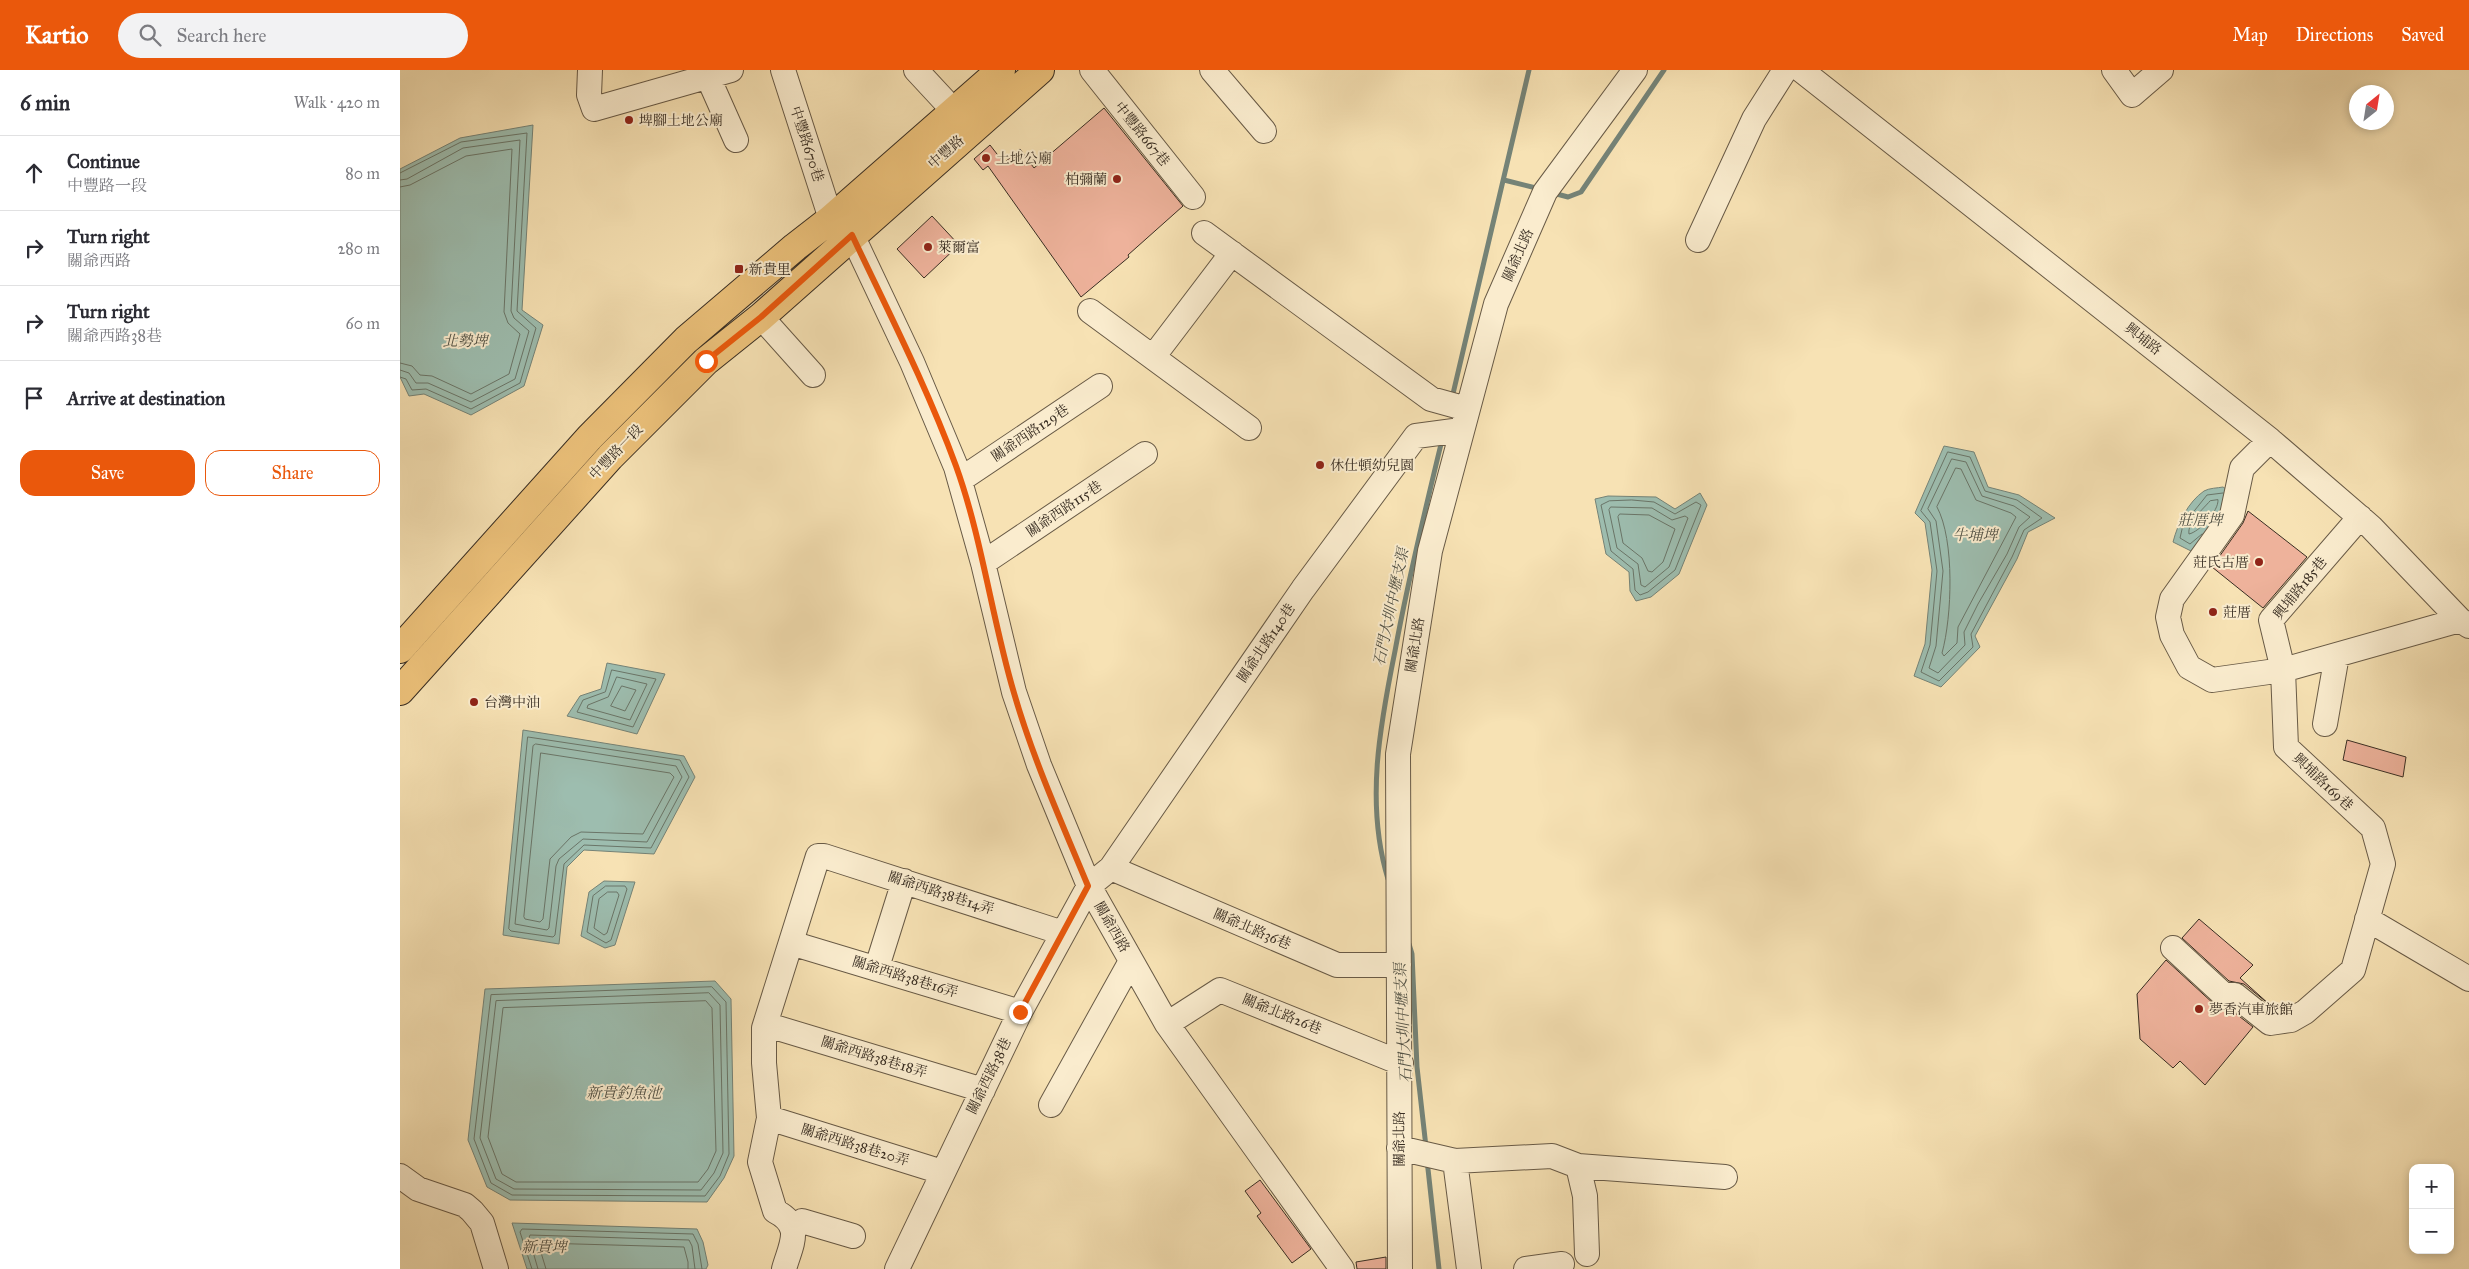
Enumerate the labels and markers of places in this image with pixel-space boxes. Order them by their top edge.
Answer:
place label: 埤腳土地公廟 [639,112,723,129]
marker: 埤腳土地公廟 [623,114,635,126]
place label: 土地公廟 [996,150,1052,167]
marker: 土地公廟 [980,152,992,164]
place label: 柏彌蘭 [1065,171,1107,188]
marker: 柏彌蘭 [1111,173,1123,185]
place label: 萊爾富 [938,239,980,256]
marker: 萊爾富 [922,241,934,253]
place label: 新貴里 [749,261,791,278]
marker: 新貴里 [733,263,745,275]
place label: 休仕頓幼兒園 [1330,457,1414,474]
marker: 休仕頓幼兒園 [1314,459,1326,471]
place label: 莊氏古厝 [2193,554,2249,571]
marker: 莊氏古厝 [2253,556,2265,568]
place label: 莊厝 [2223,604,2251,621]
marker: 莊厝 [2207,606,2219,618]
place label: 台灣中油 [484,694,540,711]
marker: 台灣中油 [468,696,480,708]
place label: 夢香汽車旅館 [2209,1001,2293,1018]
marker: 夢香汽車旅館 [2193,1003,2205,1015]

